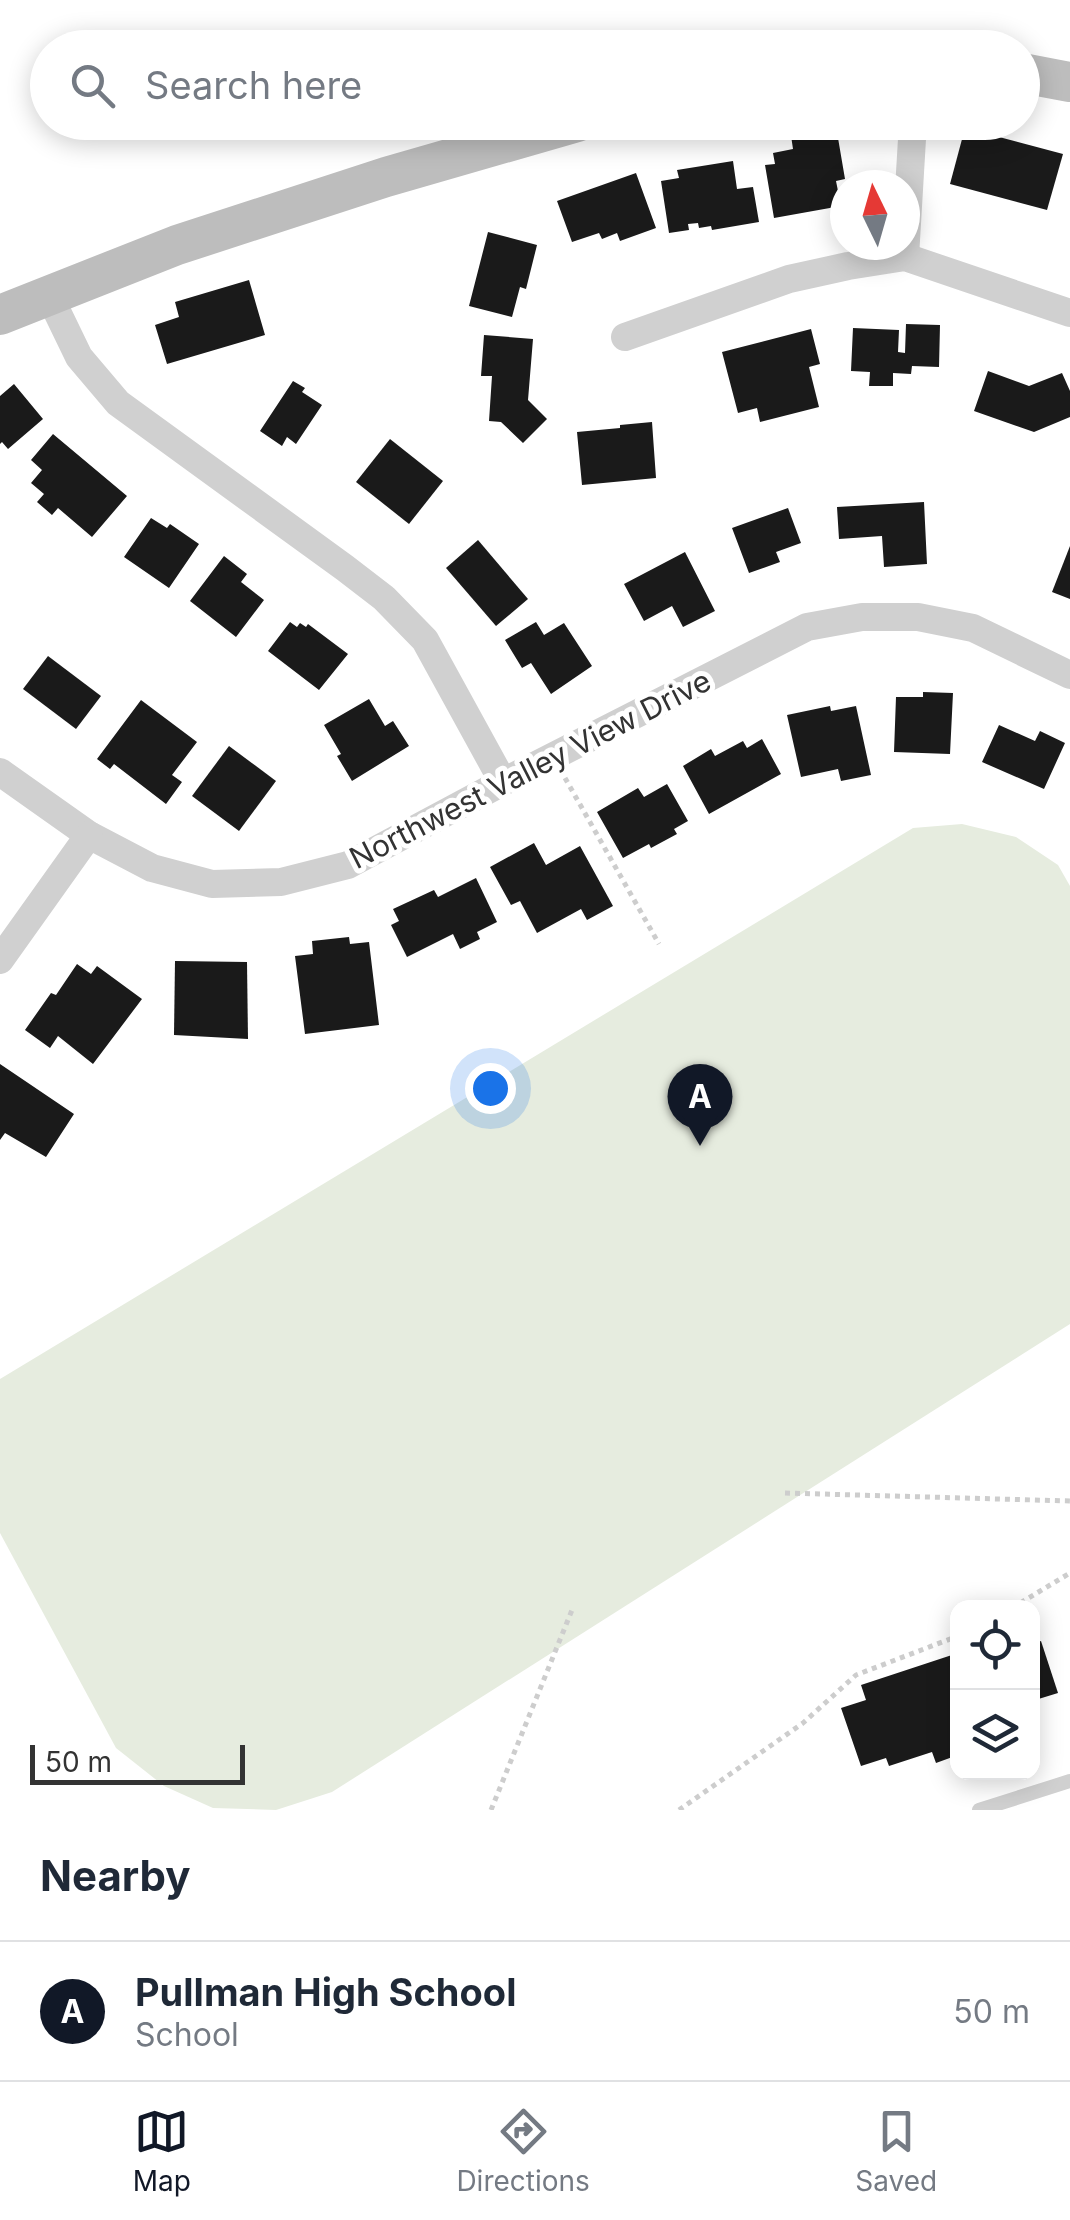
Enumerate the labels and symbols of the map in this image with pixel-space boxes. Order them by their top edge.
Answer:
north arrow [830,170,920,260]
street label: Northwest Valley View Drive [343,662,717,876]
your location [465,1063,516,1114]
pin: A [668,1064,732,1146]
scale bar [30,1740,245,1784]

